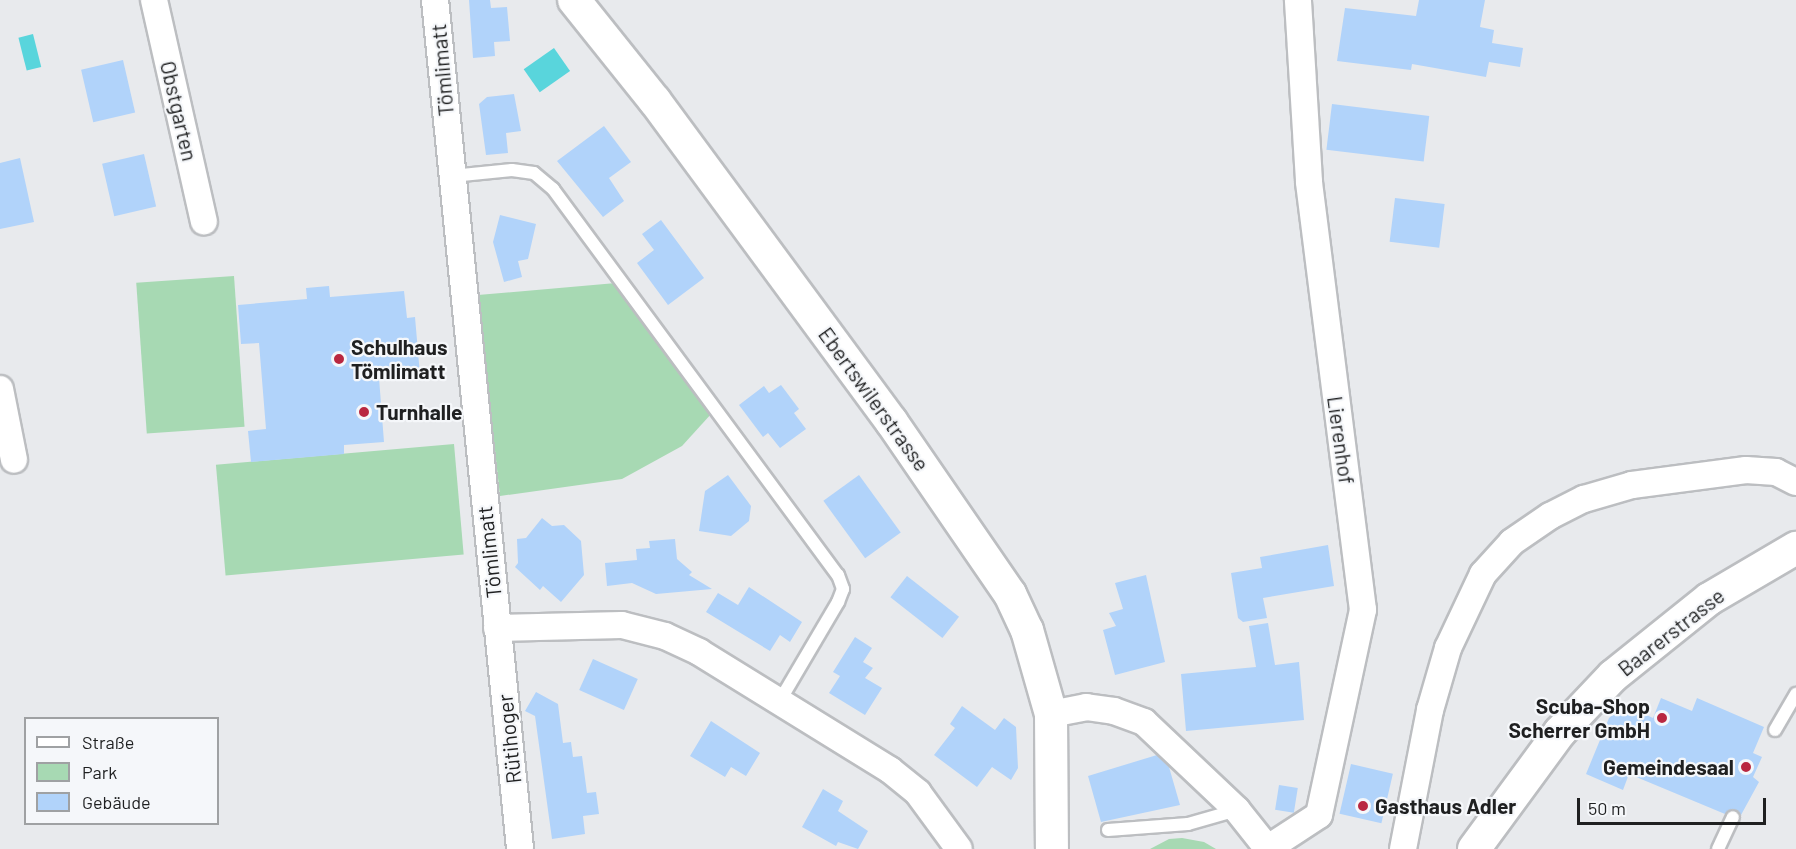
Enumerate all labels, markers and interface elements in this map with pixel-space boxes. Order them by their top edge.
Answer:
street label: Tömlimatt [425,23,459,117]
street label: Obstgarten [155,59,203,163]
street label: Ebertswilerstrasse [813,322,935,476]
place label: Schulhaus Tömlimatt [351,334,447,384]
marker: Schulhaus Tömlimatt [332,352,346,366]
street label: Lierenhof [1322,394,1360,486]
place label: Turnhalle [376,399,463,425]
marker: Turnhalle [357,405,371,419]
street label: Tömlimatt [472,505,506,599]
street label: Baarerstrasse [1613,583,1729,681]
street label: Rütihoger [492,693,526,785]
place label: Scuba-Shop Scherrer GmbH [1508,693,1650,743]
marker: Scuba-Shop Scherrer GmbH [1655,711,1669,725]
legend [24,717,219,825]
text: Straße [82,731,134,753]
place label: Gemeindesaal [1603,754,1734,780]
marker: Gemeindesaal [1739,760,1753,774]
text: Park [82,761,117,783]
scale bar [1580,786,1769,824]
text: Gebäude [82,791,151,813]
place label: Gasthaus Adler [1375,793,1516,819]
text: 50 m [1588,797,1626,819]
marker: Gasthaus Adler [1356,799,1370,813]

